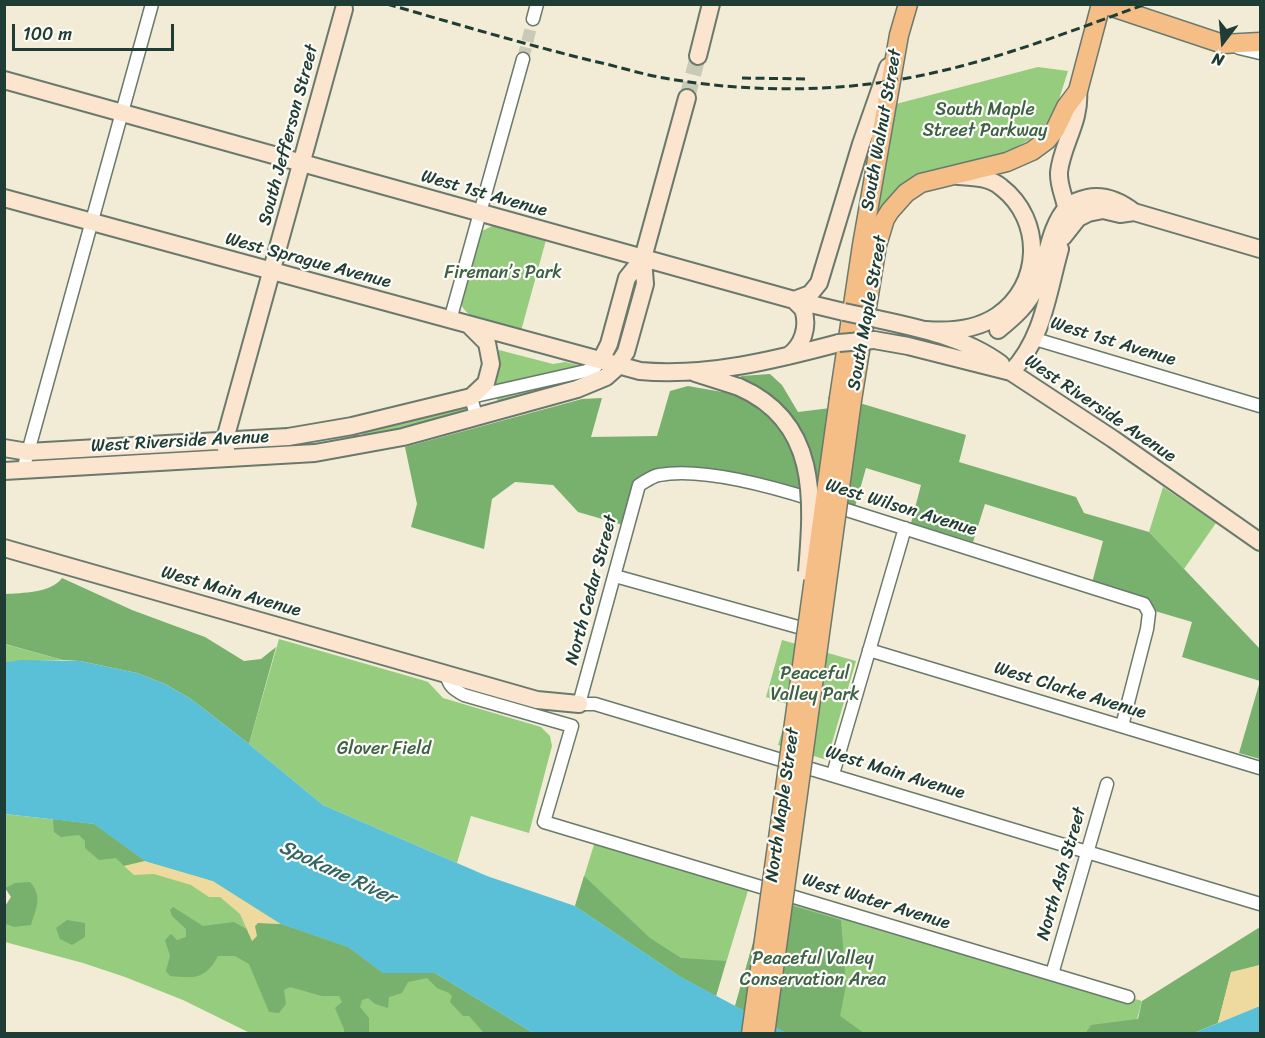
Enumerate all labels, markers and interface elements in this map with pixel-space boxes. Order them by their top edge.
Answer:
scale bar [15,12,177,50]
north arrow [1193,12,1253,72]
text: 100 m [23,18,72,50]
street label: South Jefferson Street [254,42,324,228]
text: N [1209,44,1227,75]
street label: South Walnut Street [857,48,907,212]
park label: South Maple Street Parkway [923,99,1047,142]
street label: West 1st Avenue [419,166,549,222]
street label: West Sprague Avenue [223,228,393,294]
street label: South Maple Street [844,234,892,392]
park label: Fireman’s Park [444,262,562,284]
street label: West 1st Avenue [1048,313,1178,371]
street label: West Riverside Avenue [1020,350,1180,468]
street label: West Riverside Avenue [91,427,269,457]
street label: West Wilson Avenue [823,475,979,541]
street label: North Cedar Street [562,513,622,667]
street label: West Main Avenue [159,562,303,622]
street label: West Clarke Avenue [991,658,1149,724]
park label: Peaceful Valley Park [771,663,859,706]
street label: North Maple Street [761,726,805,884]
park label: Glover Field [337,738,431,760]
street label: West Main Avenue [823,742,967,804]
street label: North Ash Street [1033,805,1091,943]
water label: Spokane River [275,836,399,910]
street label: West Water Avenue [799,869,953,935]
park label: Peaceful Valley Conservation Area [740,948,886,990]

